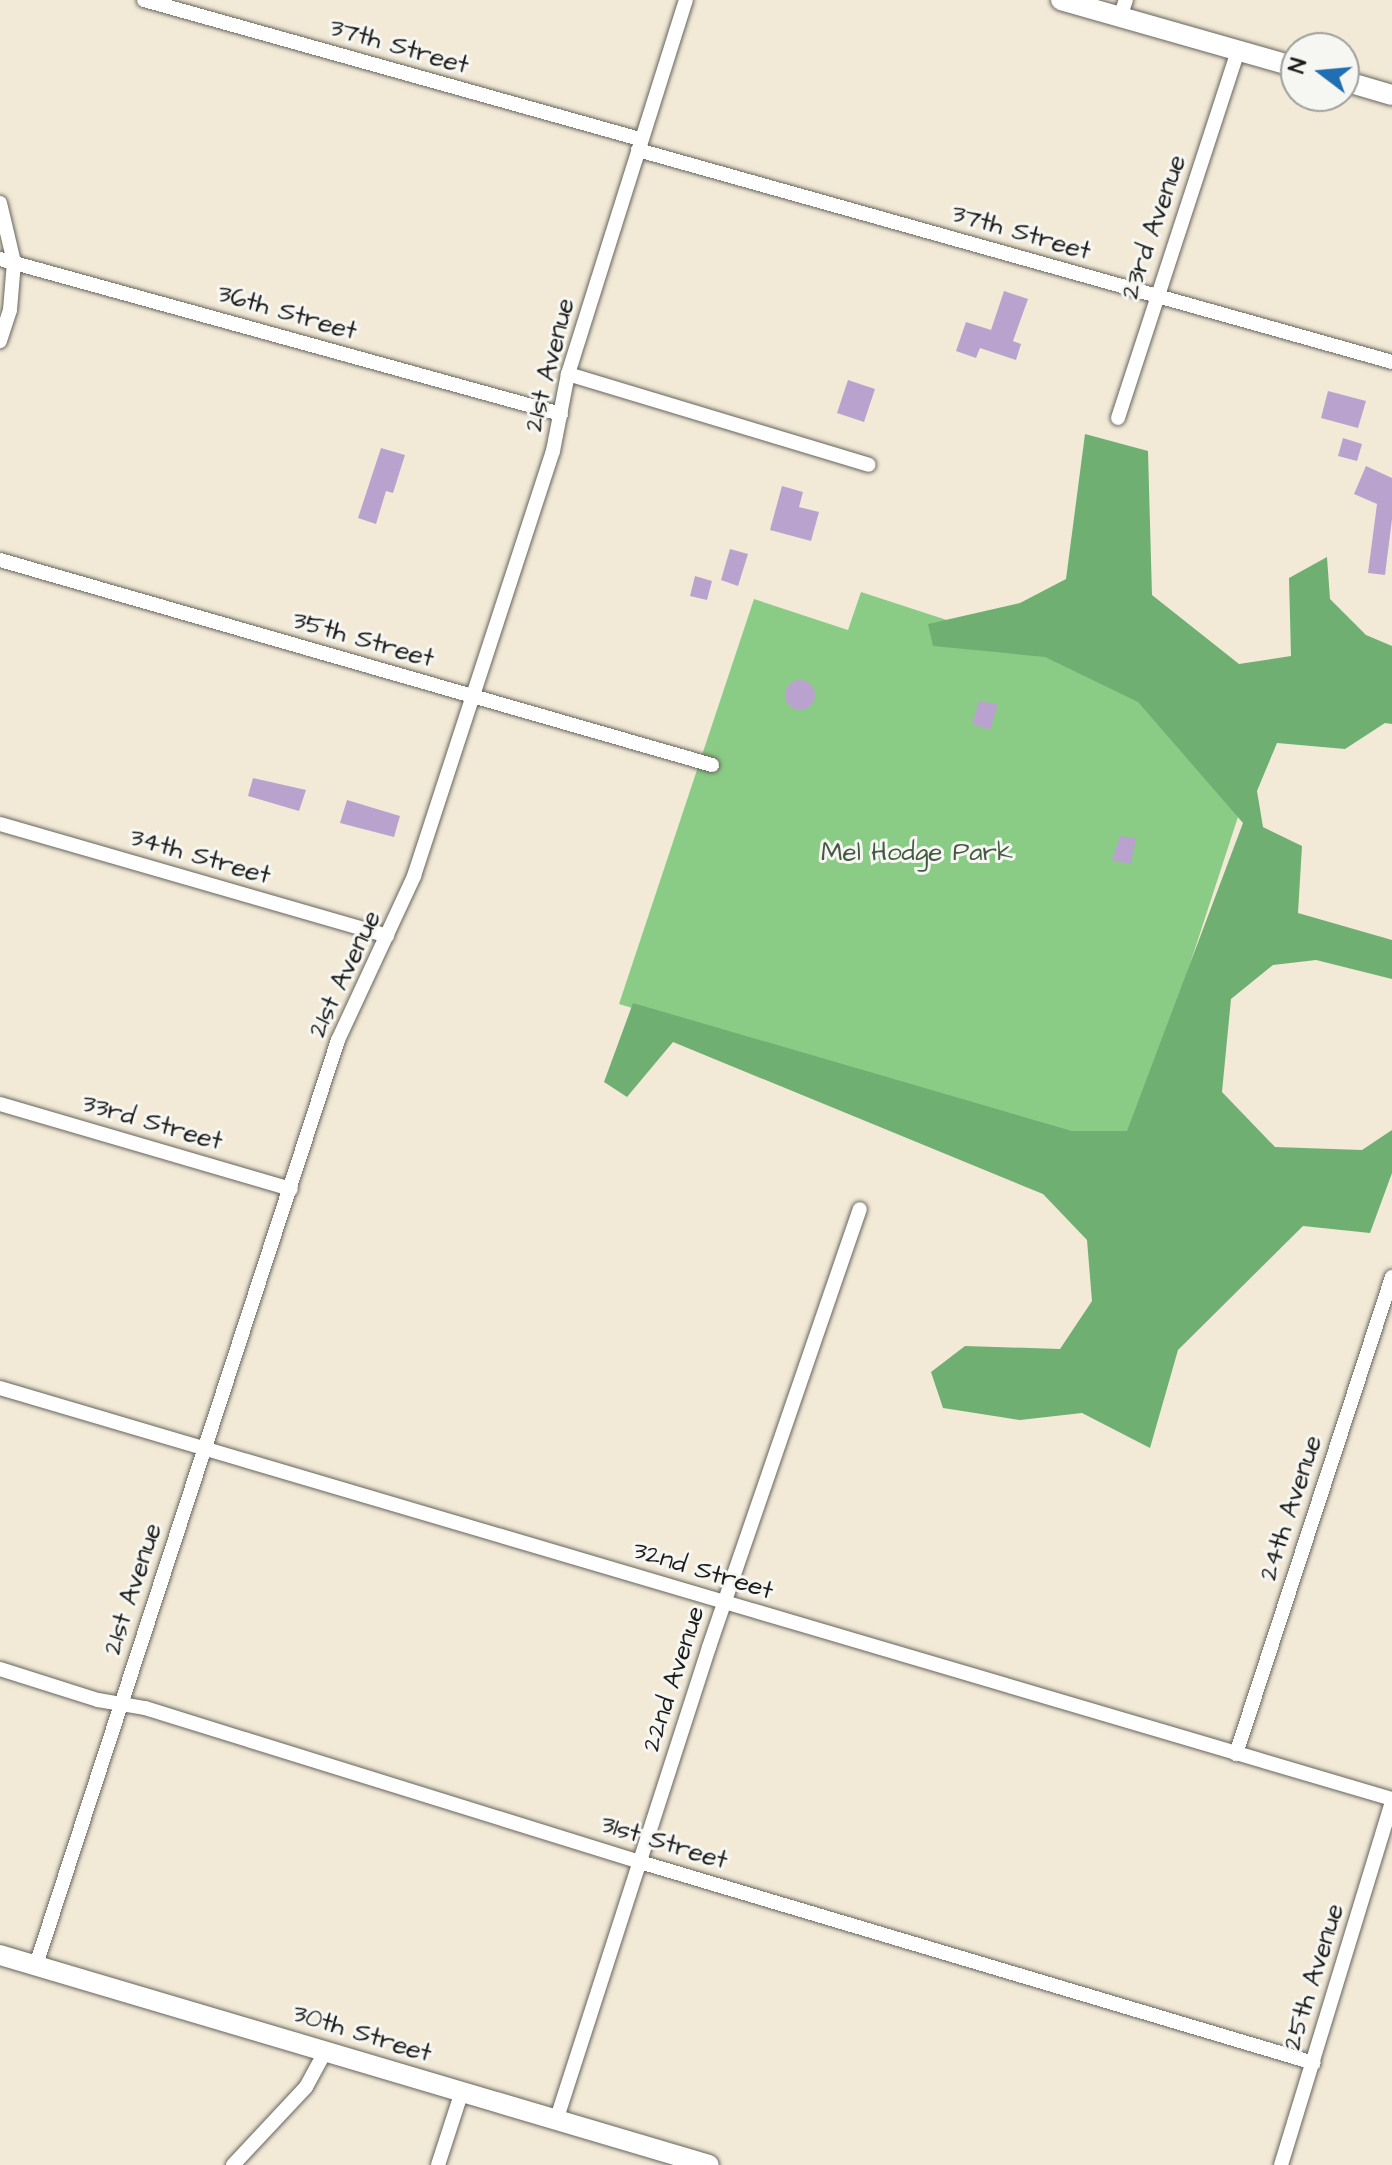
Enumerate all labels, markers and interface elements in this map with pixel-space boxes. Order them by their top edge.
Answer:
street label: 37th Street [326,12,472,82]
north arrow [1280,32,1360,112]
text: N [1282,55,1315,77]
street label: 23rd Avenue [1115,151,1193,303]
street label: 37th Street [948,198,1094,268]
street label: 36th Street [214,278,360,348]
street label: 21st Avenue [518,295,582,435]
street label: 35th Street [289,605,437,675]
street label: 34th Street [126,822,274,892]
park label: Mel Hodge Park [821,837,1013,869]
street label: 21st Avenue [302,905,388,1043]
street label: 33rd Street [78,1088,226,1158]
street label: 24th Avenue [1253,1431,1329,1585]
street label: 21st Avenue [97,1519,169,1659]
street label: 32nd Street [629,1535,777,1607]
street label: 22nd Avenue [636,1602,712,1756]
street label: 31st Street [597,1809,731,1877]
street label: 25th Avenue [1277,1900,1351,2054]
street label: 30th Street [289,1998,435,2070]

